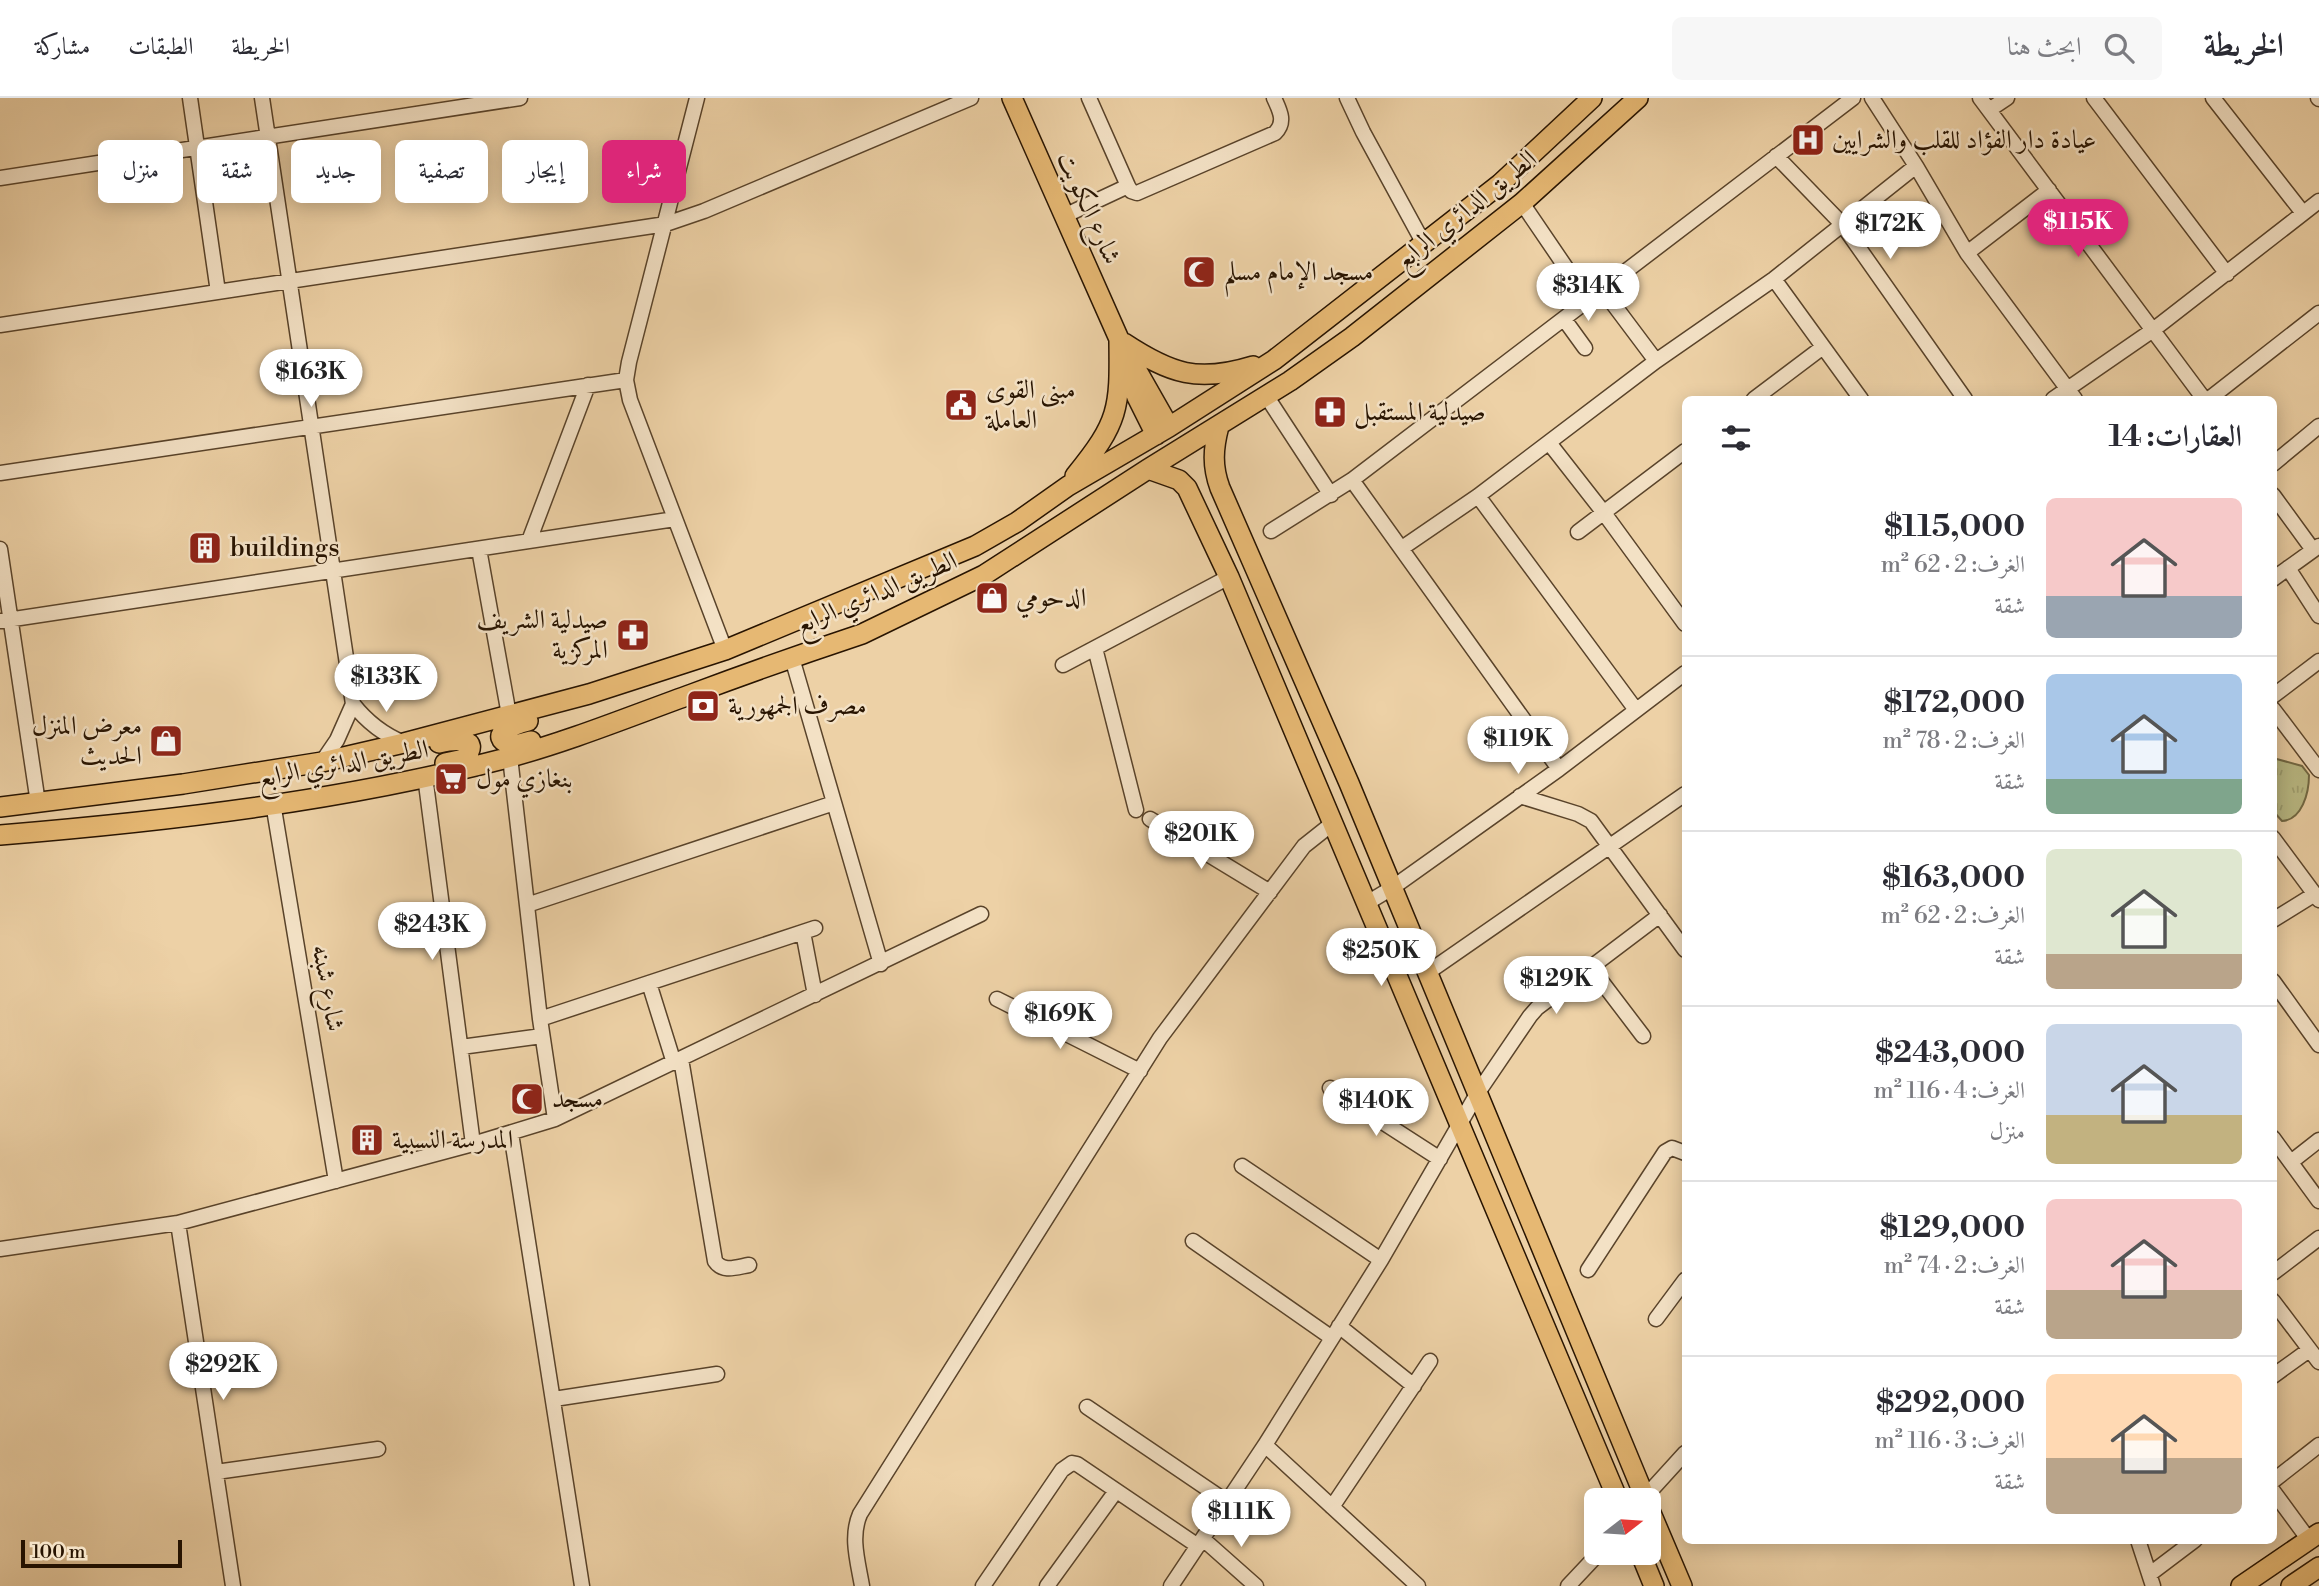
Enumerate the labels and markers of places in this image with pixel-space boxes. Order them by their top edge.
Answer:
hospital icon: عيادة دار الفؤاد للقلب والشرايين [1789,121,1827,159]
place label: عيادة دار الفؤاد للقلب والشرايين [1832,124,2096,156]
pin: $115K [2029,200,2127,259]
pin: $172K [1841,202,1939,261]
mosque icon: مسجد الإمام مسلم [1180,253,1218,291]
place label: مسجد الإمام مسلم [1224,256,1373,297]
pin: $314K [1539,264,1637,323]
pin: $163K [262,350,360,409]
place label: مبنى القوى العاملة [984,374,1076,436]
public building icon: مبنى القوى العاملة [942,386,980,424]
pharmacy icon: صيدلية المستقبل [1311,393,1349,431]
place label: صيدلية المستقبل [1354,396,1486,429]
building icon: buildings [186,529,224,567]
place label: buildings [230,532,340,564]
shop icon: الدحومي [973,579,1011,617]
place label: الدحومي [1016,582,1086,619]
place label: صيدلية الشريف المركزية [476,604,608,666]
pharmacy icon: صيدلية الشريف المركزية [614,616,652,654]
pin: $133K [337,654,435,714]
bank icon: مصرف الجمهورية [684,687,722,725]
place label: مصرف الجمهورية [728,690,867,722]
place label: معرض المنزل الحديث [32,710,142,772]
pin: $119K [1469,716,1567,776]
shop icon: معرض المنزل الحديث [147,722,185,760]
supermarket icon: بنغازي مول [432,760,470,798]
place label: بنغازي مول [476,763,573,799]
pin: $201K [1152,812,1250,871]
pin: $243K [383,902,481,962]
pin: $250K [1332,928,1430,988]
pin: $129K [1507,956,1605,1016]
pin: $169K [1011,992,1109,1051]
pin: $140K [1327,1079,1425,1138]
mosque icon: مسجد [508,1080,546,1118]
place label: مسجد [552,1083,603,1115]
building icon: المدرسة النسبية [348,1121,386,1159]
place label: المدرسة النسبية [392,1124,513,1156]
pin: $292K [174,1342,272,1402]
pin: $111K [1192,1490,1290,1549]

